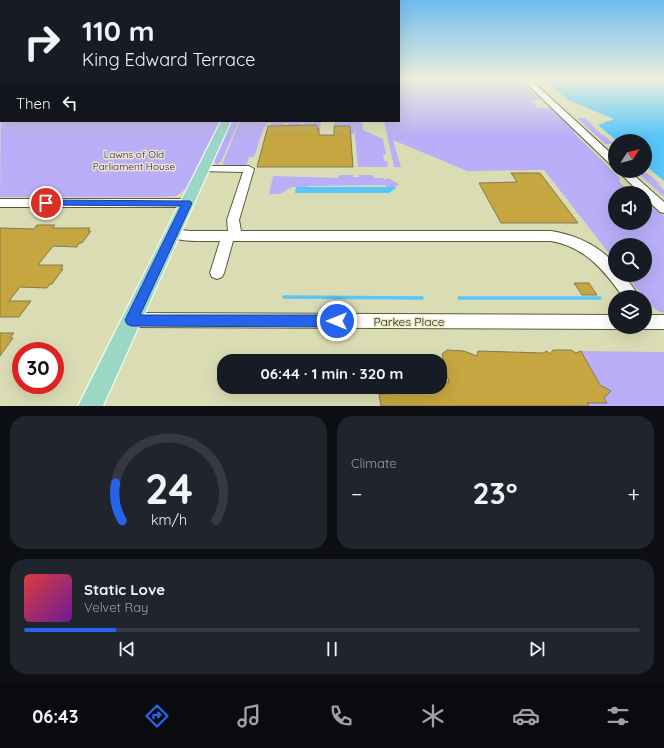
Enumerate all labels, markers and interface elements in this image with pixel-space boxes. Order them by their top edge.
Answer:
text: 110 m [82,13,155,48]
icon: right [16,16,68,68]
text: King Edward Terrace [82,48,255,71]
icon: left [59,92,81,114]
text: Then [16,94,51,113]
north arrow [608,134,652,178]
map controls [608,134,652,334]
park label: Lawns of Old Parliament House [93,148,175,173]
pin [29,186,63,220]
button: sound [608,186,652,230]
icon: arrive [35,192,57,214]
button: search [608,238,652,282]
button: layers [608,290,652,334]
position arrow [316,300,358,342]
street label: Parkes Place [373,314,445,329]
speed limit sign: 30 [12,342,64,394]
text: 06:44 · 1 min · 320 m [261,364,403,383]
text: Climate [351,455,397,471]
text: 24 [144,461,193,513]
text: 23° [473,474,518,512]
text: − [351,480,362,508]
text: + [628,480,640,508]
text: km/h [150,510,187,528]
text: Static Love [84,580,165,599]
text: Velvet Ray [84,599,149,615]
icon: previous [116,638,138,660]
icon: pause [321,638,343,660]
icon: next [526,638,548,660]
icon: directions [143,702,171,730]
icon: music [235,702,263,730]
icon: phone [327,702,355,730]
icon: climate [419,702,447,730]
icon: car [512,702,540,730]
icon: filters [604,702,632,730]
text: 06:43 [32,705,78,728]

